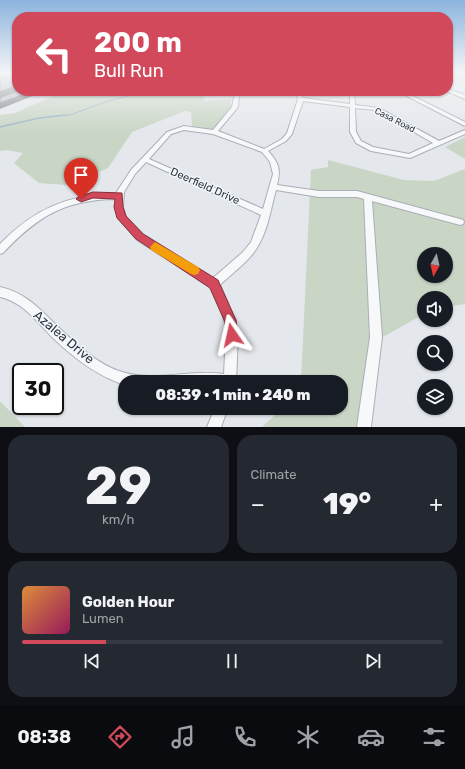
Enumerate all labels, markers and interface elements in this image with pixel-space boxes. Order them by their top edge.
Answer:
text: 200 m [94,26,182,59]
icon: left [28,28,80,80]
text: Bull Run [94,60,164,82]
street label: Casa Road [373,106,417,134]
pin [64,158,98,199]
icon: arrive [70,164,92,186]
street label: Deerfield Drive [168,165,242,207]
north arrow [417,247,453,283]
map controls [417,247,453,415]
button: sound [417,291,453,327]
street label: Azalea Drive [31,307,97,367]
position arrow [211,314,253,356]
button: search [417,335,453,371]
speed limit sign: 30 [12,363,64,415]
button: layers [417,379,453,415]
text: 08:39 · 1 min · 240 m [156,386,310,404]
text: 29 [85,455,152,517]
text: Climate [251,467,297,482]
text: 19° [323,486,371,522]
text: − [251,491,265,518]
text: + [429,491,443,518]
text: km/h [102,512,134,527]
text: Golden Hour [82,593,174,611]
text: Lumen [82,611,124,626]
icon: previous [81,650,103,672]
icon: pause [221,650,243,672]
icon: next [362,650,384,672]
icon: directions [106,723,134,751]
icon: music [169,723,197,751]
icon: phone [231,723,259,751]
icon: climate [294,723,322,751]
icon: car [357,723,385,751]
icon: filters [420,723,448,751]
text: 08:38 [17,726,71,748]

